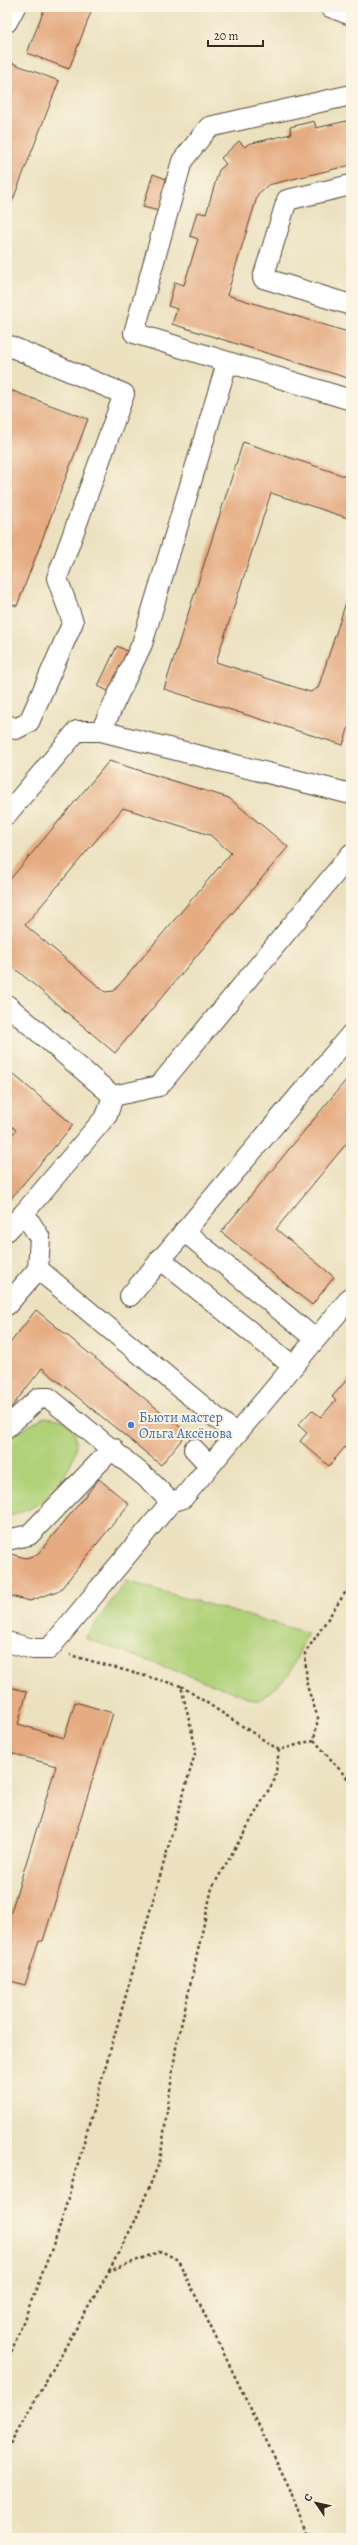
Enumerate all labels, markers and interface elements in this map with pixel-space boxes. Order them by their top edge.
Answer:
scale bar [208,22,263,48]
text: 20 m [214,28,238,44]
place label: Бьюти мастер Oльга Аксёнова [139,1408,233,1443]
marker: Бьюти мастер Oльга Аксёнова [126,1420,136,1430]
north arrow [296,2483,336,2523]
text: С [300,2491,316,2505]

